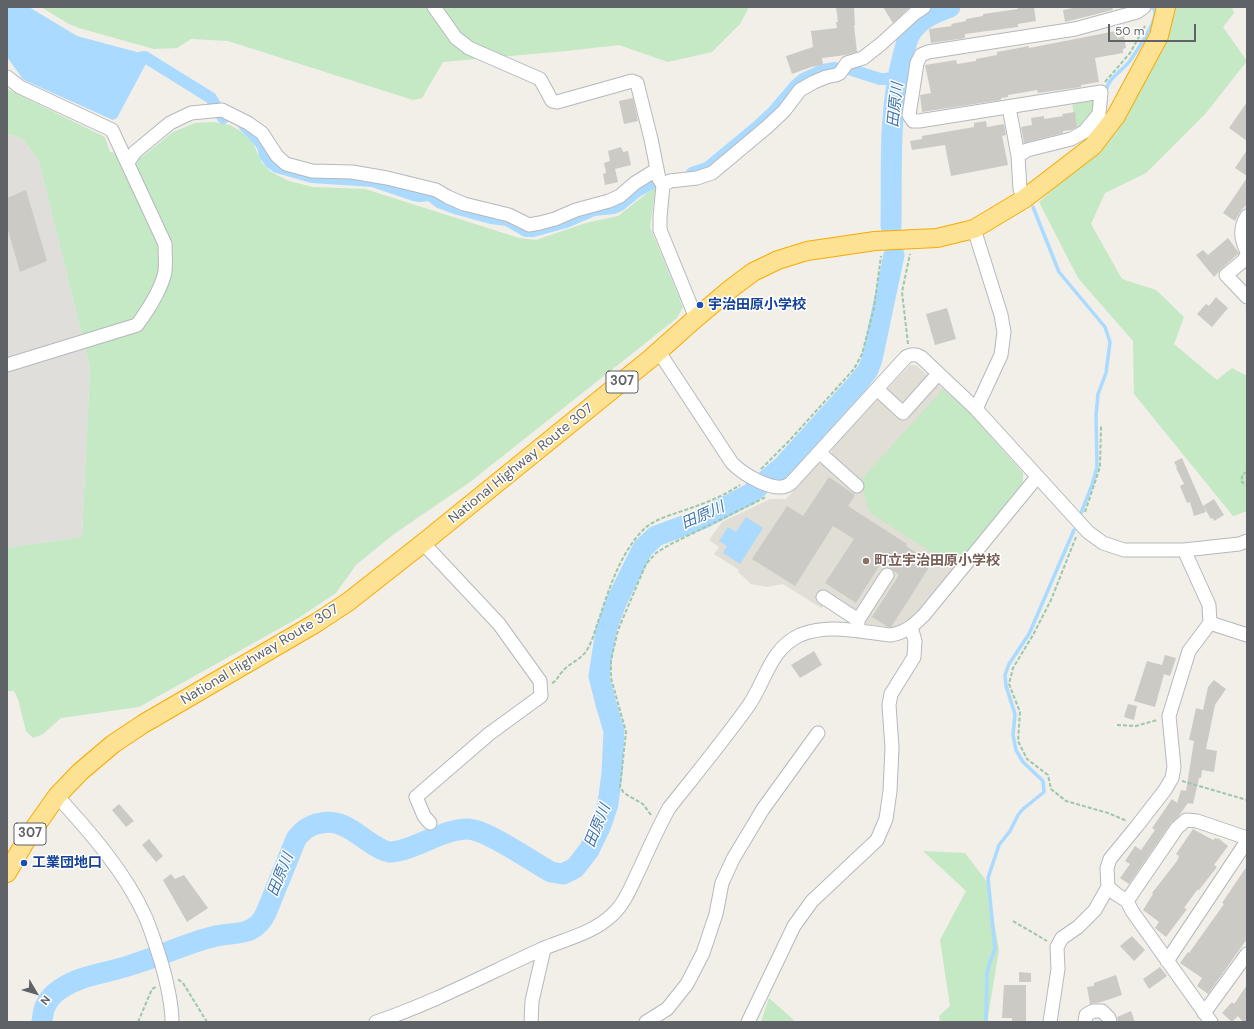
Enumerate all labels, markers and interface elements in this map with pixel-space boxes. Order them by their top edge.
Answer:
scale bar [1110,16,1198,42]
text: 50 m [1115,23,1144,39]
water label: 田原川 [885,82,907,128]
place label: 宇治田原小学校 [708,297,806,313]
marker: 宇治田原小学校 [695,300,705,310]
road number: 307 [606,371,638,393]
street label: National Highway Route 307 [445,400,597,528]
water label: 田原川 [679,499,727,533]
place label: 町立宇治田原小学校 [874,553,1000,569]
marker: 町立宇治田原小学校 [861,556,871,566]
street label: National Highway Route 307 [178,601,342,709]
water label: 田原川 [581,802,615,850]
road number: 307 [14,823,46,845]
water label: 田原川 [264,851,298,899]
place label: 工業団地口 [32,855,102,871]
marker: 工業団地口 [19,858,29,868]
north arrow [16,973,56,1013]
text: N [37,993,53,1008]

